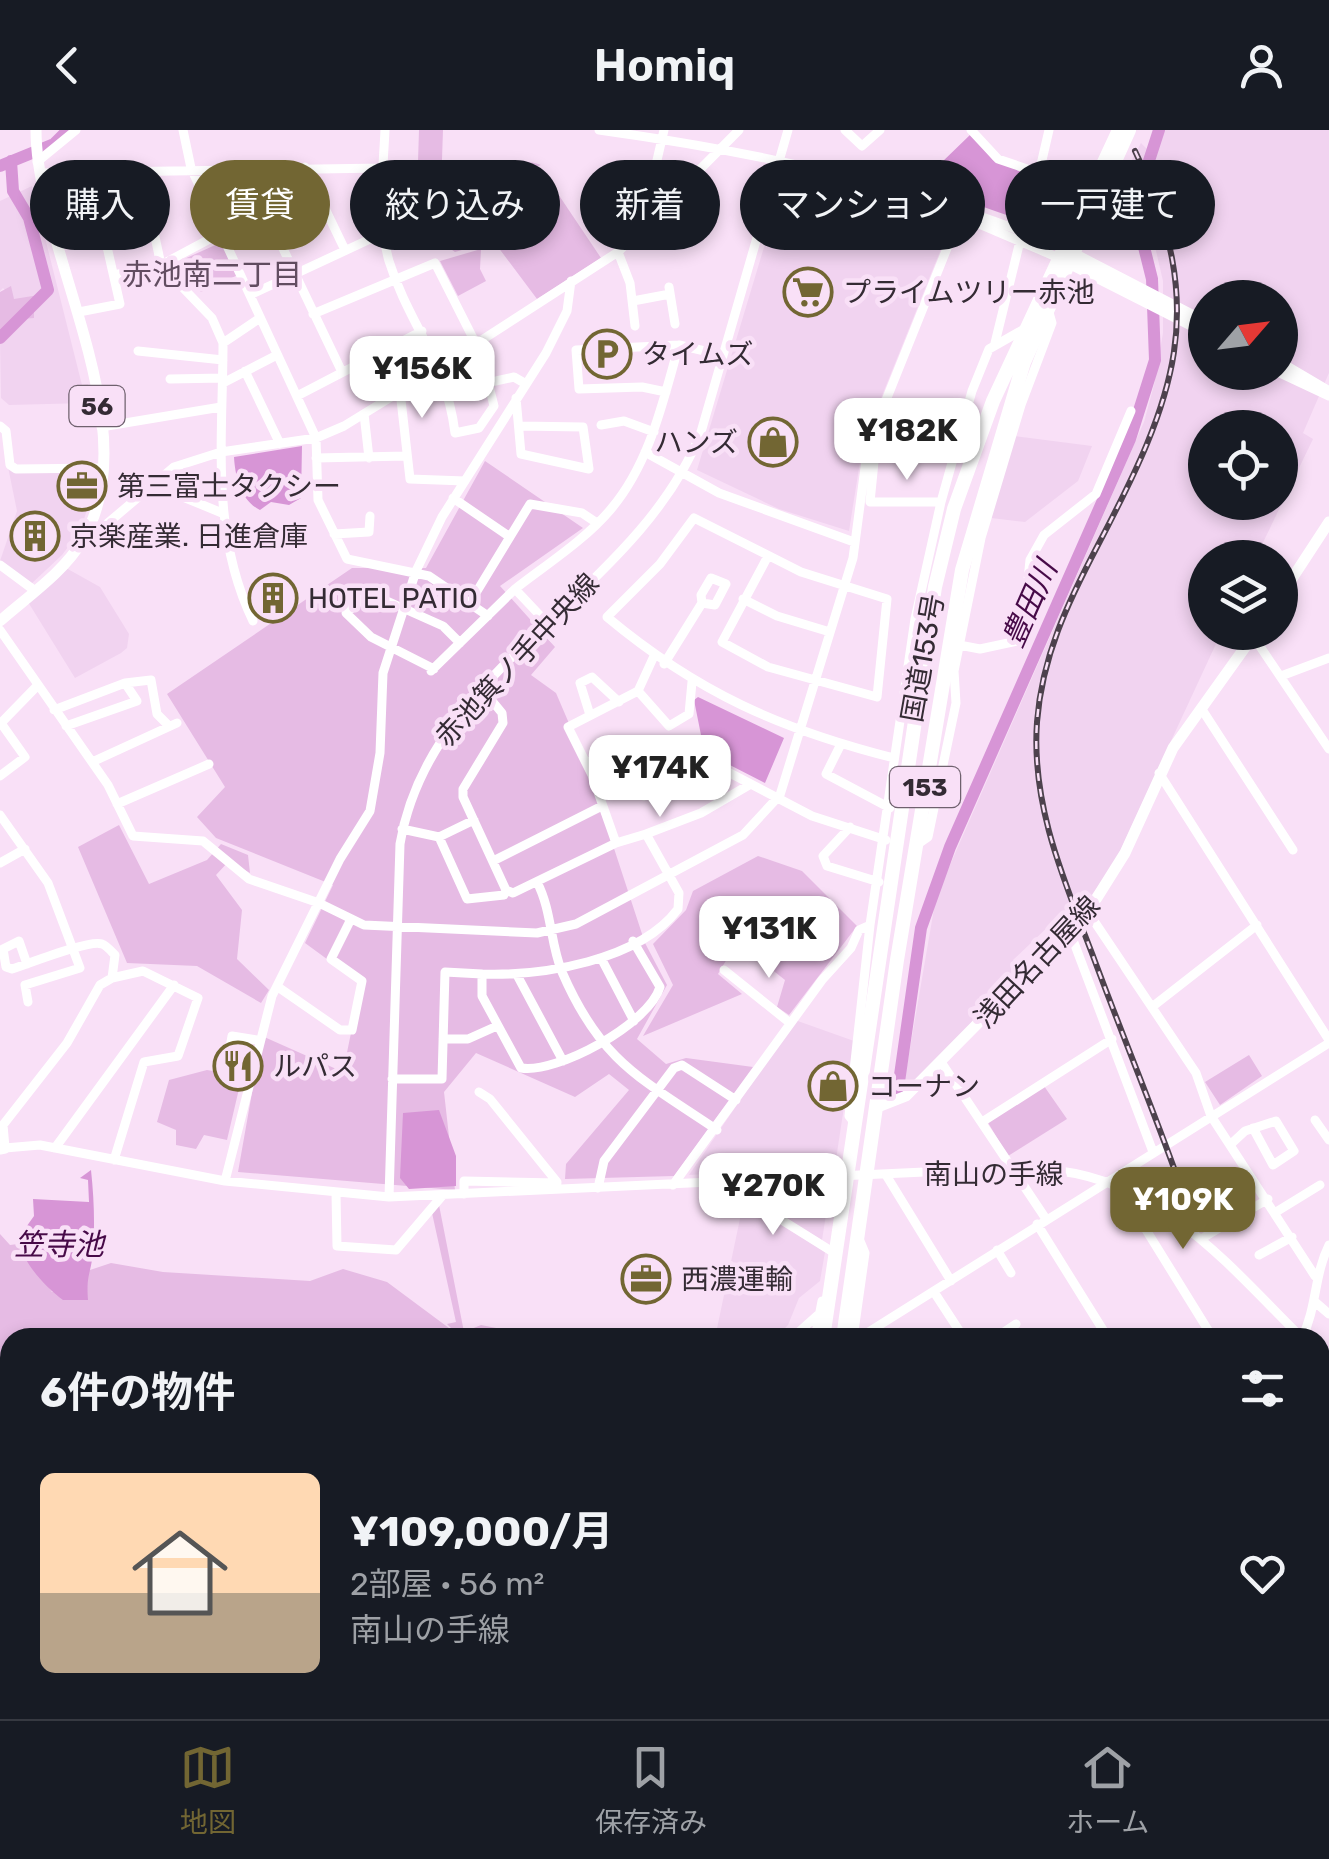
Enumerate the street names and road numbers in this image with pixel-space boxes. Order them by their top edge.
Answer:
road number: 56 [70,386,124,426]
street label: 赤池箕ノ手中央線 [429,567,605,753]
street label: 国道153号 [896,591,950,725]
road number: 153 [890,767,960,807]
street label: 浅田名古屋線 [968,889,1106,1035]
street label: 南山の手線 [924,1158,1064,1191]

